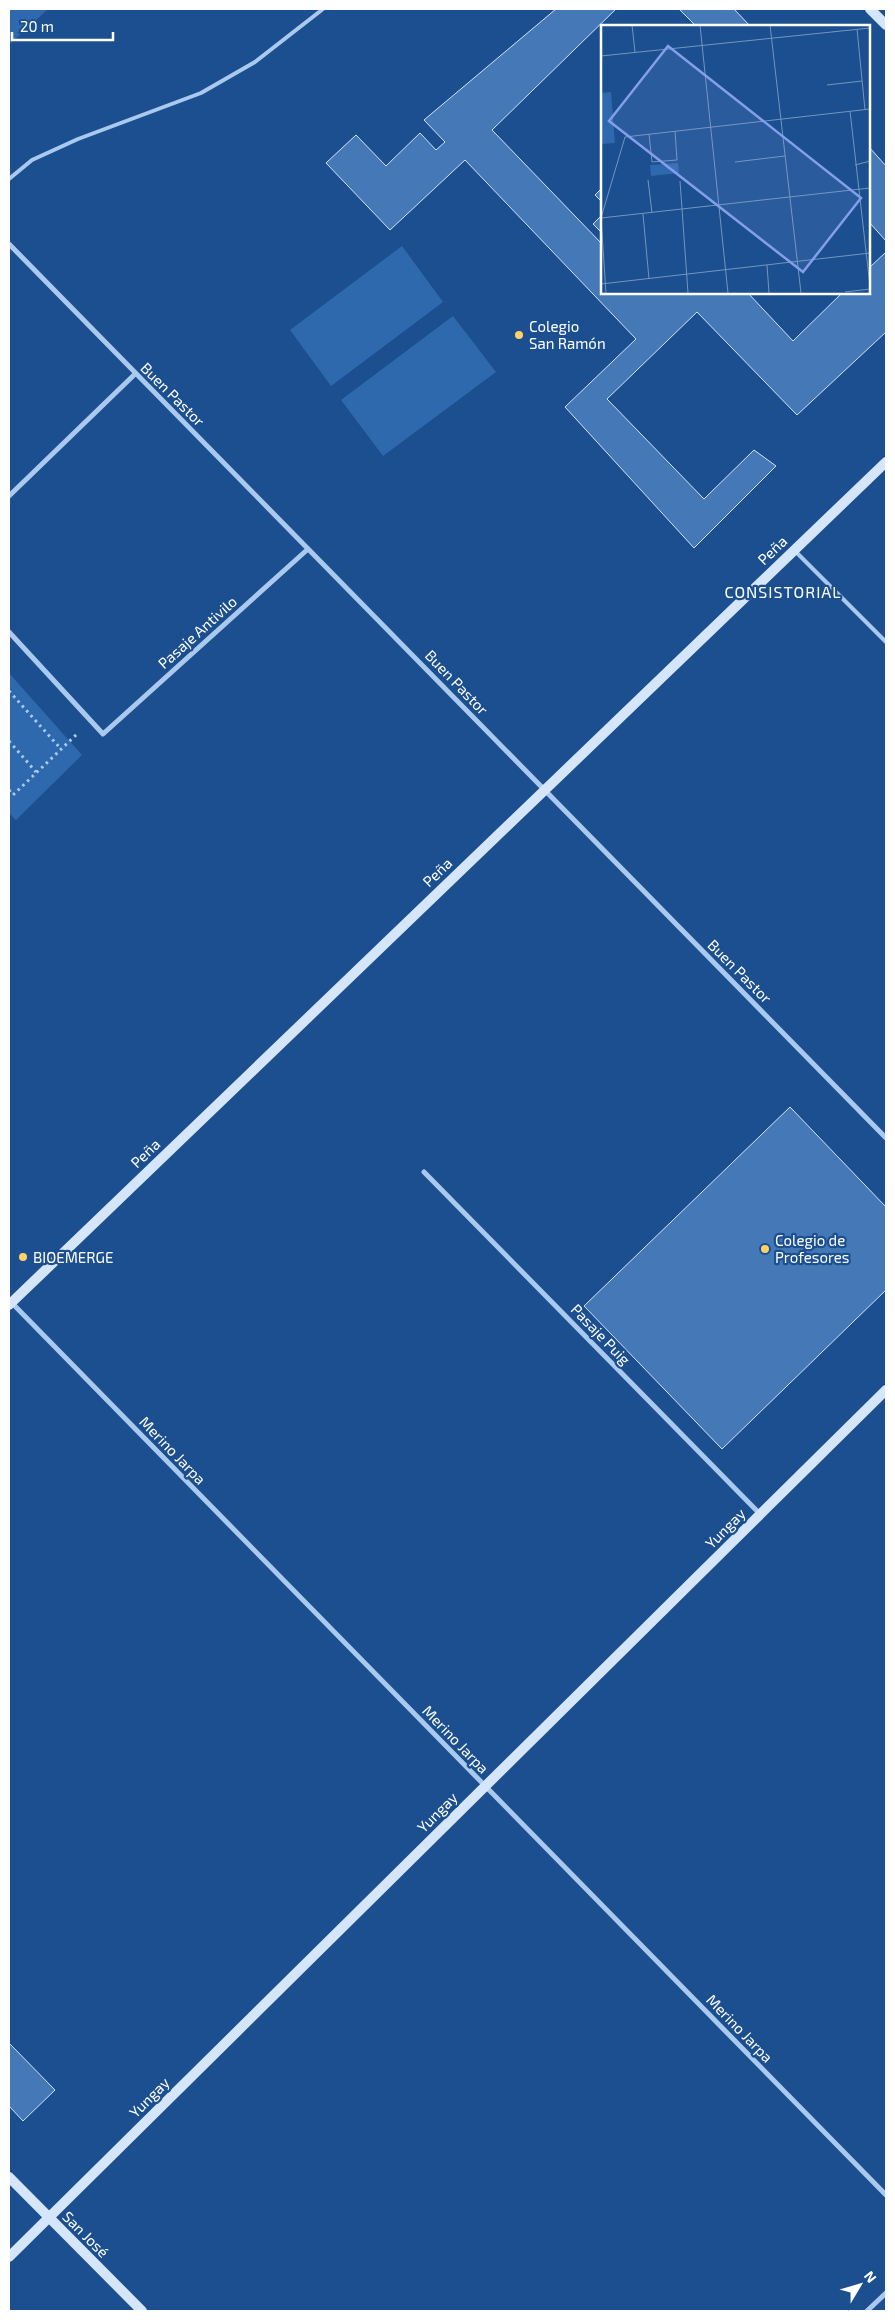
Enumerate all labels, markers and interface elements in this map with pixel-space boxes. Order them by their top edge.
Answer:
scale bar [12,10,114,42]
text: 20 m [20,17,54,35]
inset map [601,25,870,294]
place label: Colegio San Ramón [529,317,606,352]
marker: Colegio San Ramón [513,329,525,341]
street label: Buen Pastor [137,358,209,430]
street label: Peña [754,532,790,568]
district label: CONSISTORIAL [724,582,842,601]
street label: Pasaje Antivilo [154,592,241,673]
street label: Buen Pastor [422,646,492,718]
street label: Peña [419,854,455,890]
street label: Buen Pastor [704,935,776,1007]
street label: Peña [127,1135,163,1171]
place label: Colegio de Profesores [775,1231,849,1266]
marker: Colegio de Profesores [759,1243,771,1255]
place label: BIOEMERGE [33,1248,113,1266]
marker: BIOEMERGE [17,1251,29,1263]
street label: Pasaje Puig [567,1300,635,1369]
street label: Merino Jarpa [136,1412,210,1488]
street label: Yungay [701,1504,749,1552]
street label: Merino Jarpa [419,1701,493,1777]
street label: Yungay [413,1788,461,1836]
street label: Merino Jarpa [703,1990,777,2066]
street label: Yungay [125,2073,173,2121]
street label: San José [59,2207,113,2261]
north arrow [835,2260,885,2310]
text: N [861,2267,880,2286]

